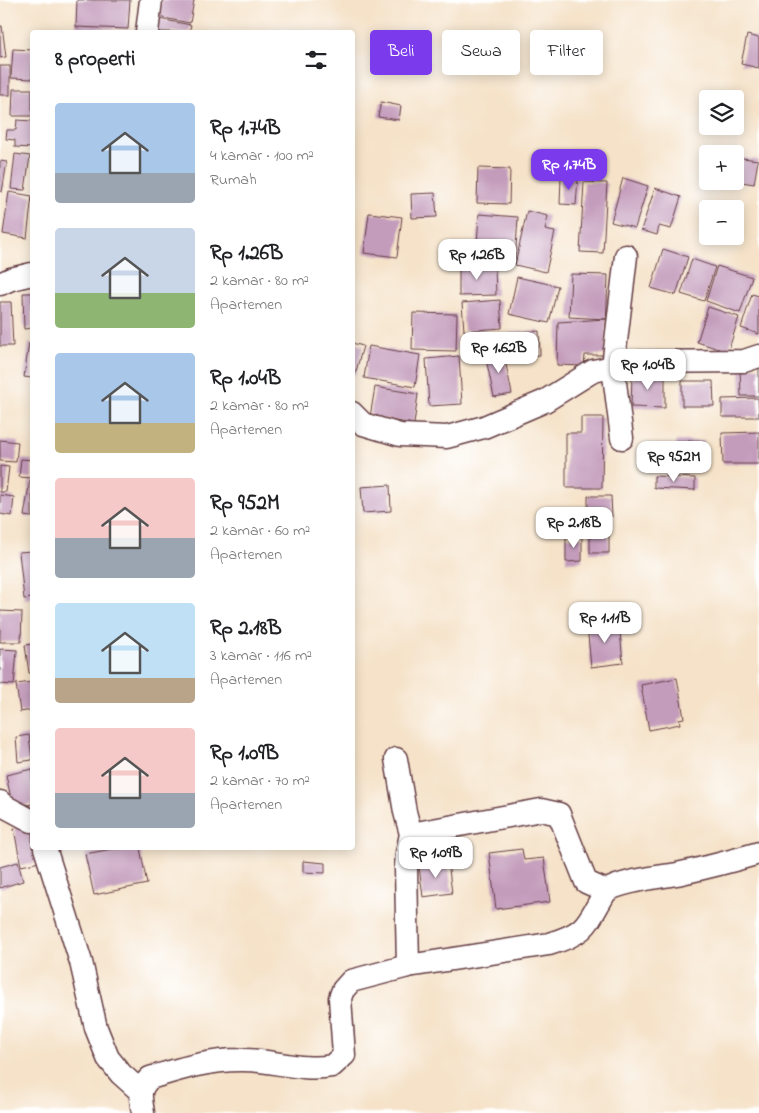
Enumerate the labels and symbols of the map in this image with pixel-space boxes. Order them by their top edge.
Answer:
pin: Rp 1.74B [517,148,621,191]
pin: Rp 1.26B [425,238,529,281]
pin: Rp 1.62B [447,332,551,374]
pin: Rp 1.04B [596,348,700,391]
pin: Rp 952M [628,440,720,483]
pin: Rp 2.18B [522,506,626,549]
pin: Rp 1.11B [553,602,657,644]
pin: Rp 1.09B [384,836,488,879]

